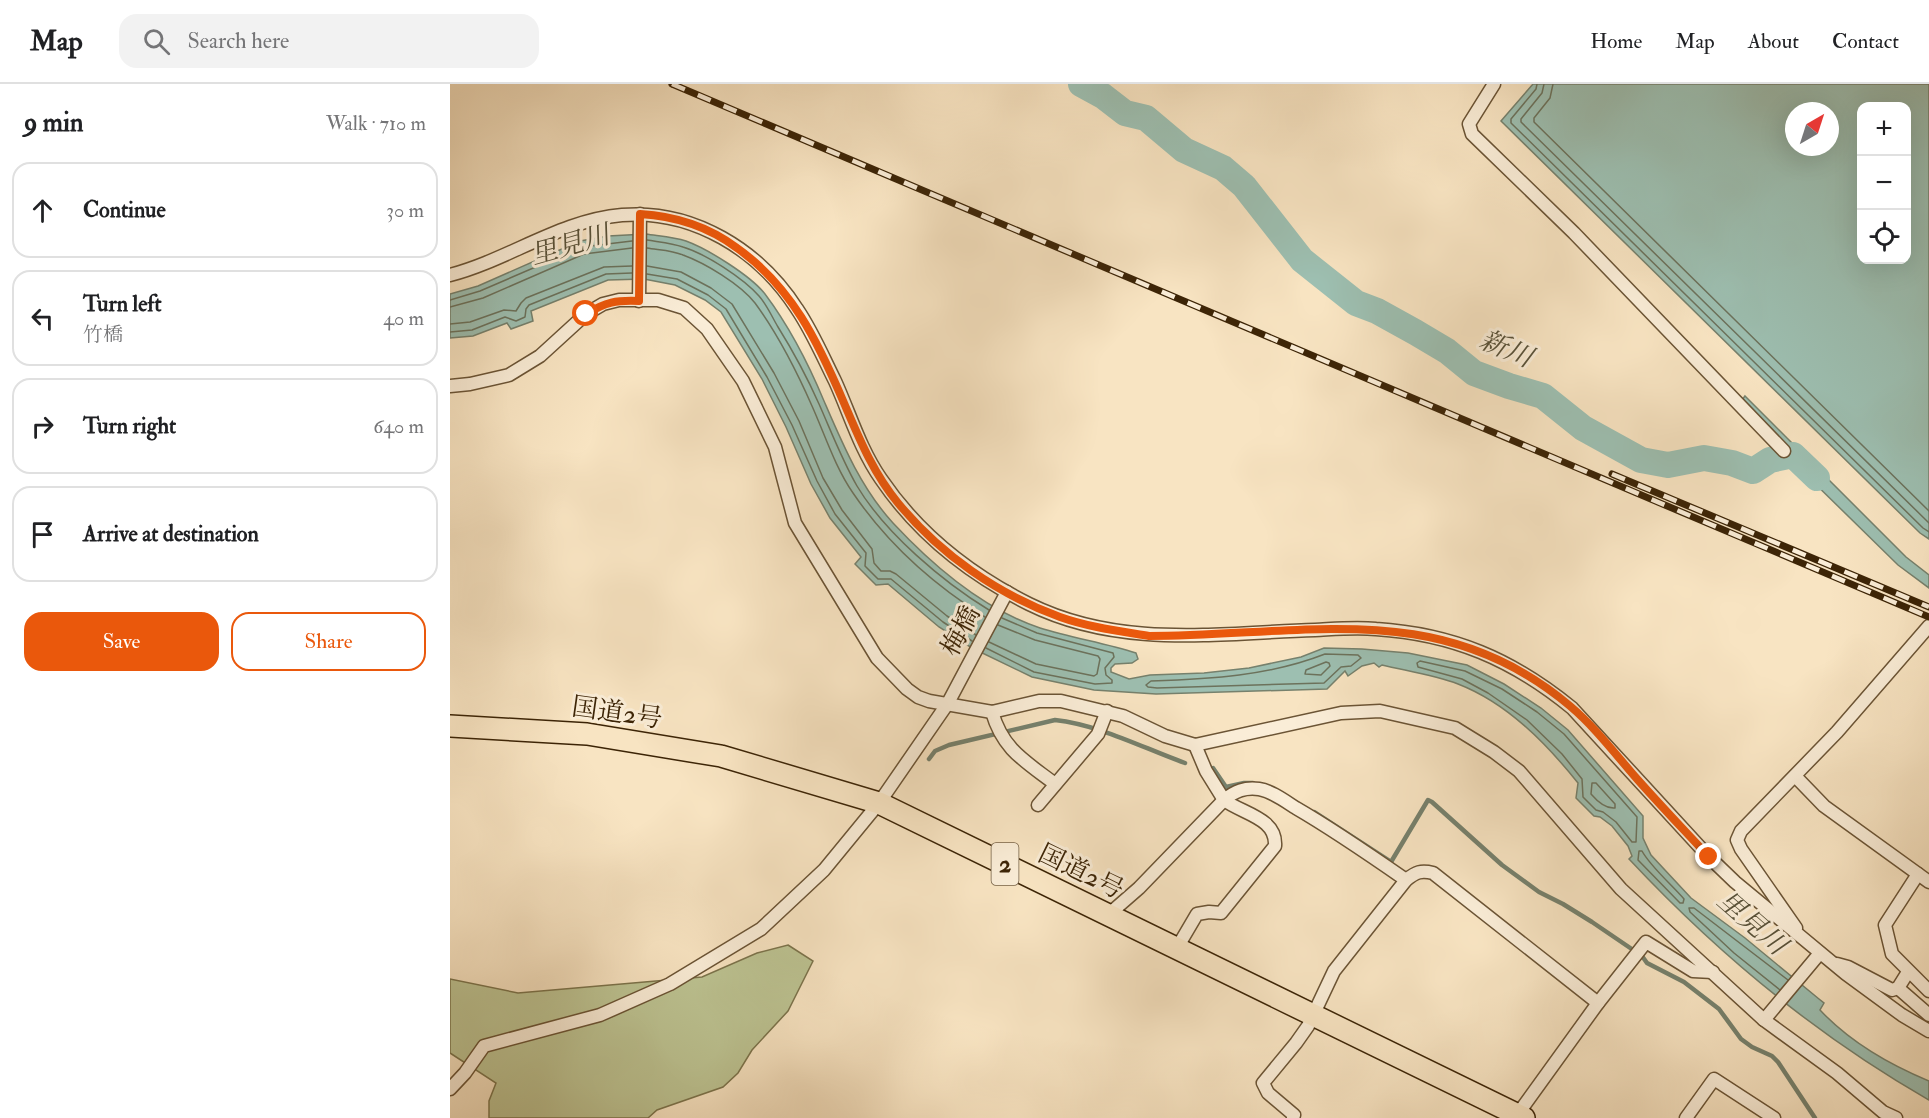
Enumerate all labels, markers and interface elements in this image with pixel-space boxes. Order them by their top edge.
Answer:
search box [119,14,539,68]
text: Map [30,24,83,59]
icon: search [140,25,173,58]
text: Search here [188,27,289,55]
text: Home [1590,28,1642,55]
text: Map [1675,28,1715,55]
text: About [1748,28,1799,55]
text: Contact [1832,28,1899,55]
north arrow [1785,102,1839,156]
map controls [1857,102,1911,264]
button: + [1857,102,1911,156]
text: 9 min [24,107,83,139]
text: Walk · 710 m [326,111,426,136]
button: − [1857,156,1911,210]
icon: ahead [26,194,59,227]
text: Continue [83,196,166,224]
text: 30 m [386,198,424,223]
button: locate [1857,210,1911,264]
water label: 里見川 [527,217,616,272]
text: Turn left [83,290,162,318]
route start [572,300,598,326]
icon: left [26,302,59,335]
text: 40 m [383,306,424,331]
text: 竹橋 [83,322,123,347]
water label: 新川 [1475,323,1540,376]
icon: right [26,410,59,443]
text: Turn right [83,412,176,440]
text: 640 m [373,414,424,439]
icon: arrive [26,518,59,551]
text: Arrive at destination [83,520,259,548]
street label: 梅橋 [935,601,987,661]
button: Save [24,612,219,671]
button: Share [231,612,426,671]
street label: 国道2号 [570,691,664,735]
street label: 国道2号 [1033,838,1129,906]
road number: 2 [992,843,1018,885]
route end [1695,843,1721,869]
water label: 里見川 [1711,884,1796,964]

